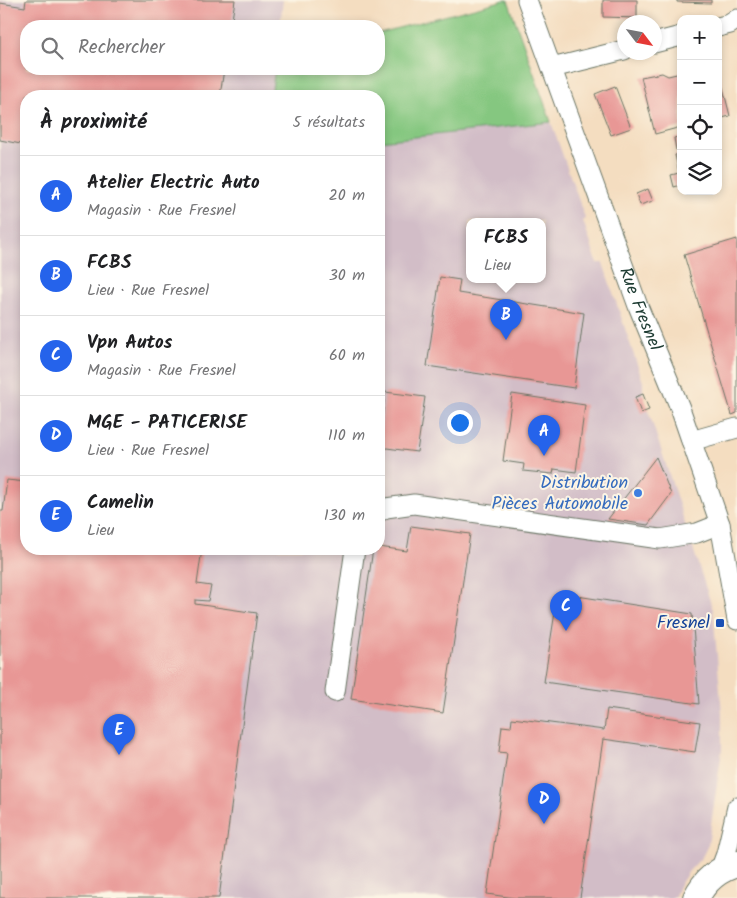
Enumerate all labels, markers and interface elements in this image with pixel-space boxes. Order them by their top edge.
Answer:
north arrow [617,15,662,60]
map controls [677,15,722,195]
button: + [677,15,722,60]
search box [20,20,385,75]
text: Rechercher [78,33,165,63]
icon: search [38,34,66,62]
button: − [677,60,722,105]
button: locate [677,105,722,150]
text: À proximité [40,106,147,139]
text: 5 résultats [293,110,365,135]
button: layers [677,150,722,195]
text: Atelier Electric Auto [87,168,260,198]
text: A [51,183,61,208]
text: 20 m [329,183,365,208]
text: Magasin · Rue Fresnel [87,198,236,223]
popup [466,218,546,283]
text: FCBS [484,223,528,253]
text: FCBS [87,248,131,278]
text: Lieu [484,253,511,278]
text: B [51,263,61,288]
text: 30 m [329,263,365,288]
street label: Rue Fresnel [611,263,670,356]
text: Lieu · Rue Fresnel [87,278,209,303]
pin: B [490,299,522,340]
text: Vpn Autos [87,328,172,358]
text: C [51,343,61,368]
text: 60 m [329,343,365,368]
text: Magasin · Rue Fresnel [87,358,236,383]
text: MGE - PATICERISE [87,408,247,438]
your location [447,410,473,436]
pin: A [528,415,560,456]
text: D [51,423,61,448]
text: 110 m [328,423,365,448]
text: Lieu · Rue Fresnel [87,438,209,463]
place label: Distribution Pièces Automobile [492,469,628,519]
marker: Distribution Pièces Automobile [632,487,644,499]
text: Camelin [87,488,154,518]
text: E [52,503,60,528]
text: 130 m [324,503,365,528]
text: Lieu [87,518,114,543]
pin: C [550,590,582,631]
place label: Fresnel [657,609,711,638]
marker: Fresnel [714,617,726,629]
pin: E [103,714,135,755]
pin: D [528,783,560,824]

